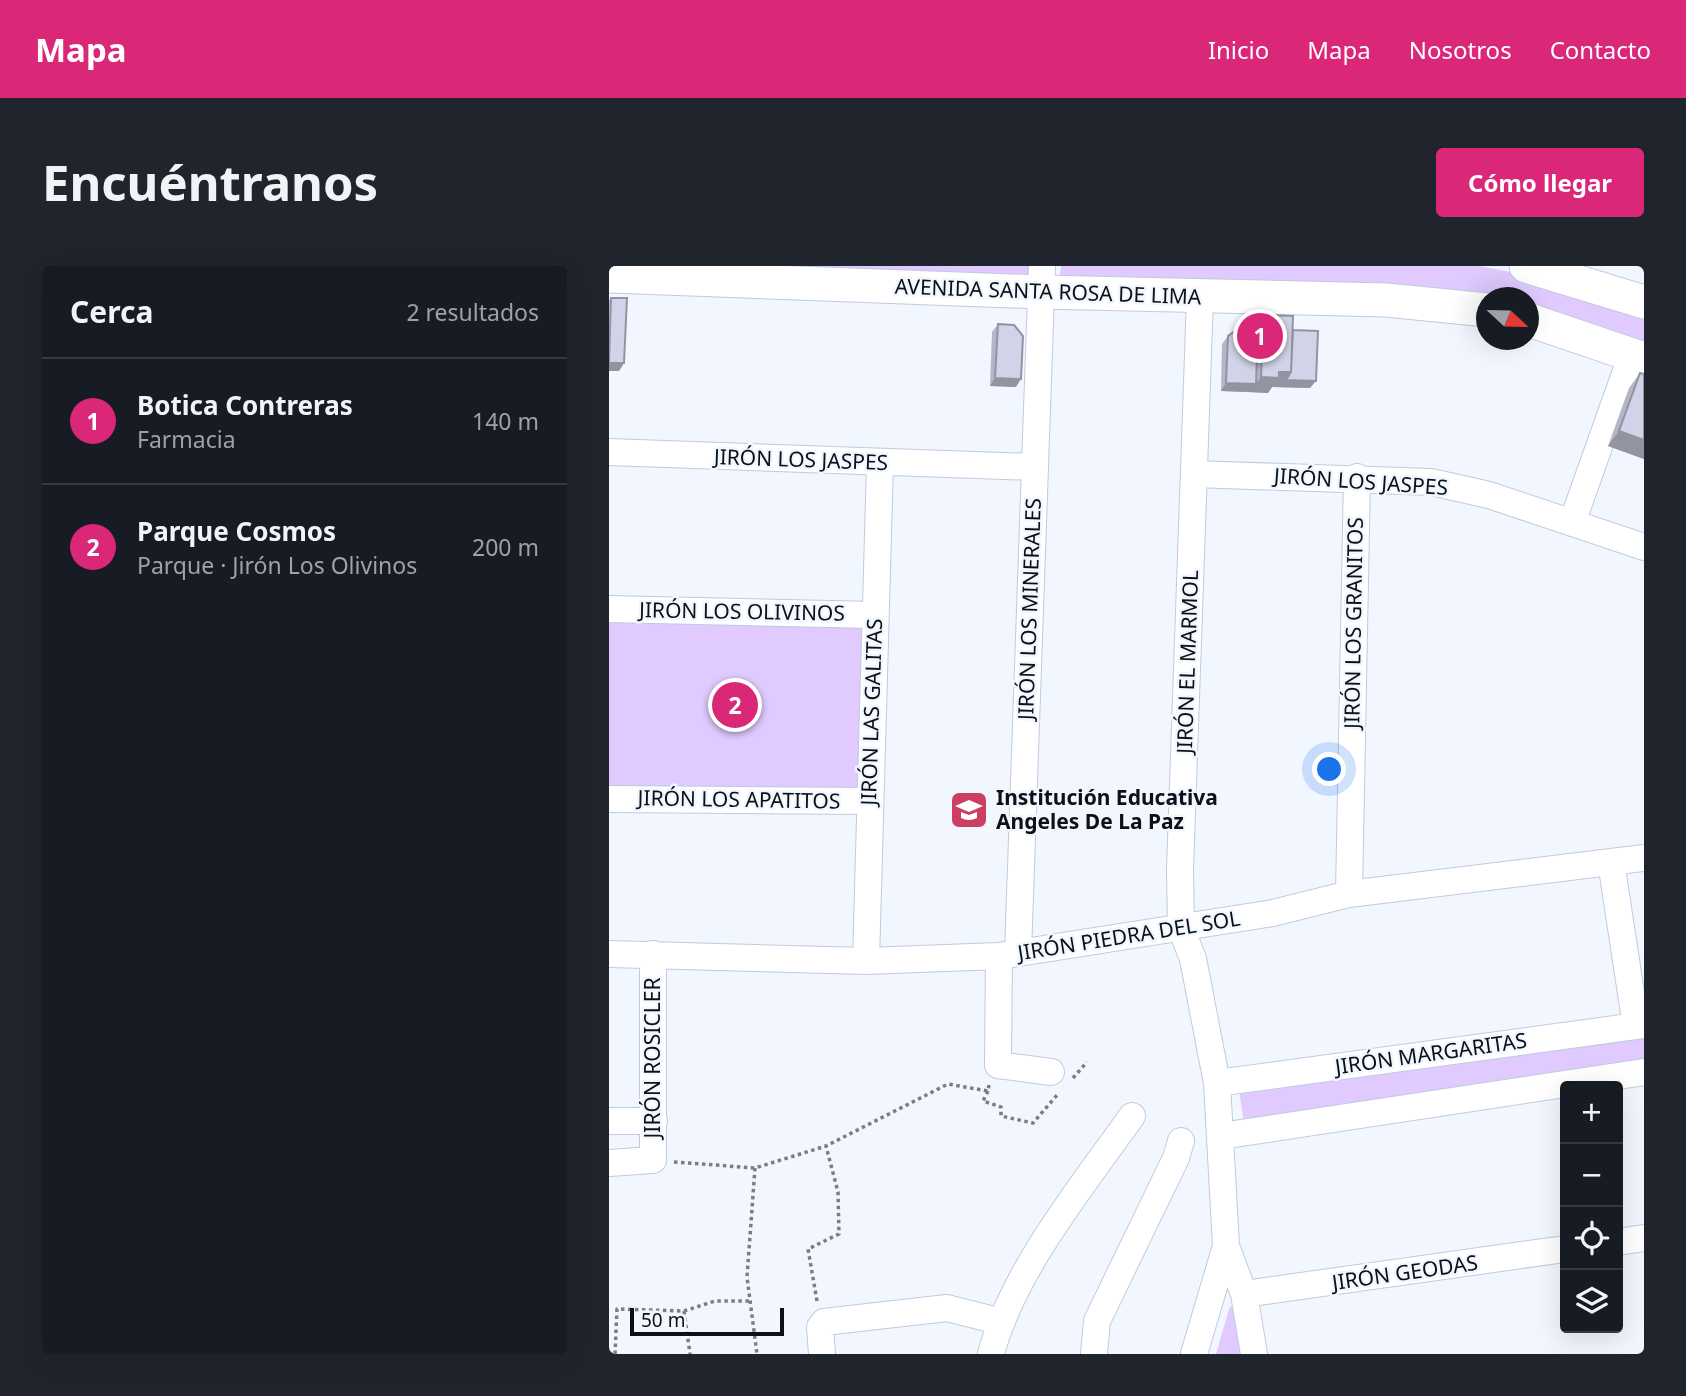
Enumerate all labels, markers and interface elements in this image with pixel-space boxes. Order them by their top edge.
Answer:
text: Mapa [35,27,127,72]
text: Inicio [1208,33,1269,66]
text: Mapa [1307,33,1371,66]
text: Nosotros [1409,33,1512,66]
text: Contacto [1550,33,1651,66]
button: Cómo llegar [1436,148,1644,217]
text: Encuéntranos [42,149,378,215]
street label: AVENIDA SANTA ROSA DE LIMA [894,272,1202,310]
north arrow [1476,287,1539,350]
text: Cerca [70,291,153,332]
text: 2 resultados [406,296,539,328]
pin: 1 [1237,310,1283,362]
text: Botica Contreras [137,387,353,423]
text: 1 [86,405,100,437]
text: 140 m [472,405,539,437]
text: Farmacia [137,423,236,455]
street label: JIRÓN LOS JASPES [711,442,889,476]
street label: JIRÓN LOS JASPES [1271,461,1449,501]
street label: JIRÓN LOS MINERALES [1011,497,1047,722]
text: Parque Cosmos [137,513,336,549]
street label: JIRÓN LOS GRANITOS [1337,517,1369,731]
text: 2 [86,531,100,563]
text: 200 m [472,531,539,563]
text: Parque · Jirón Los Olivinos [137,549,417,581]
street label: JIRÓN EL MARMOL [1170,570,1204,756]
street label: JIRÓN LOS OLIVINOS [637,595,845,627]
street label: JIRÓN LAS GALITAS [854,618,888,808]
pin: 2 [712,679,758,731]
your location [1312,752,1346,786]
street label: JIRÓN LOS APATITOS [635,783,841,815]
place label: Institución Educativa Angeles De La Paz [996,783,1218,835]
school or university icon: Institución Educativa Angeles De La Paz [948,789,990,831]
street label: JIRÓN PIEDRA DEL SOL [1014,904,1242,967]
street label: JIRÓN ROSICLER [638,978,666,1140]
street label: JIRÓN MARGARITAS [1331,1026,1529,1081]
map controls [1560,1081,1623,1333]
button: + [1560,1081,1623,1144]
button: − [1560,1144,1623,1207]
button: locate [1560,1207,1623,1270]
street label: JIRÓN GEODAS [1328,1248,1480,1296]
button: layers [1560,1270,1623,1333]
scale bar [630,1305,784,1337]
text: 50 m [641,1307,685,1333]

